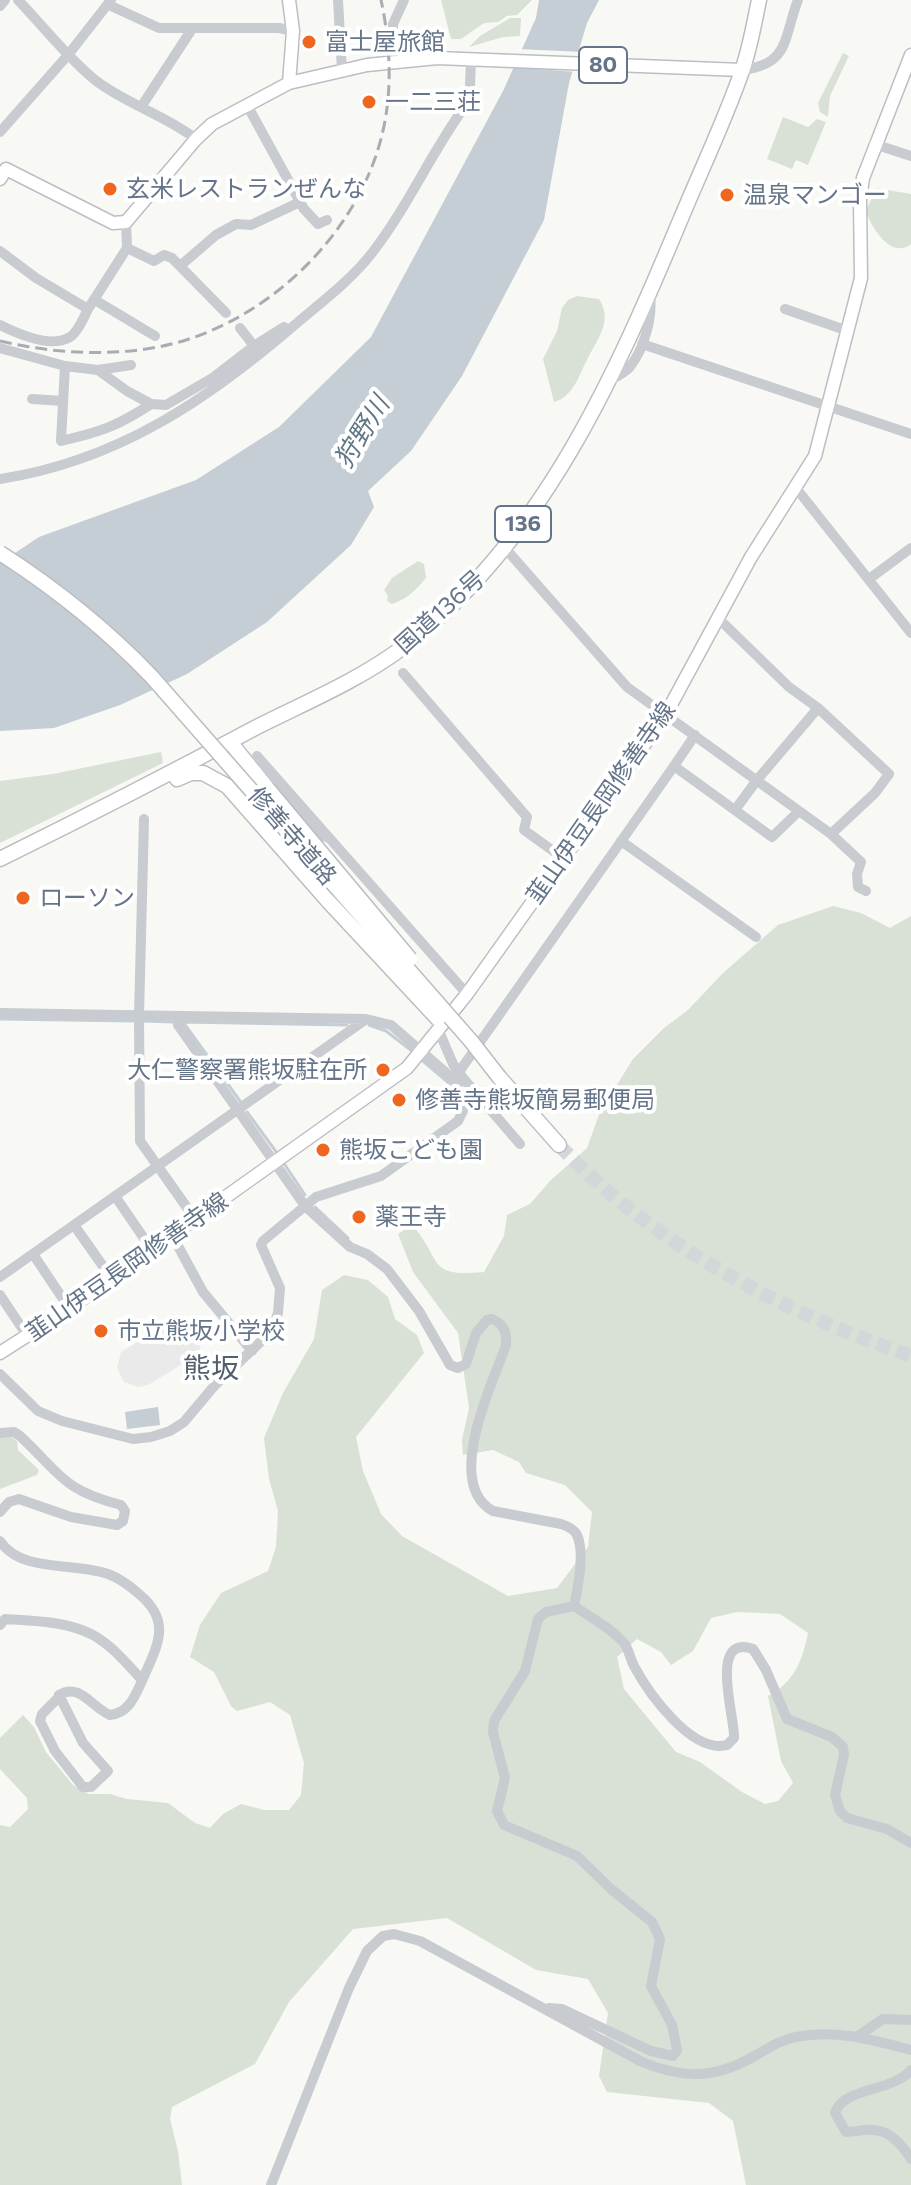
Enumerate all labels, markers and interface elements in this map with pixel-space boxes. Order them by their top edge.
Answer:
place label: 富士屋旅館 [325,28,445,56]
marker: 富士屋旅館 [300,33,318,51]
road number: 80 [579,47,627,83]
place label: 一二三荘 [385,88,481,116]
marker: 一二三荘 [360,93,378,111]
place label: 玄米レストランぜんな [126,175,366,203]
marker: 玄米レストランぜんな [101,180,119,198]
place label: 温泉マンゴー [743,181,887,209]
marker: 温泉マンゴー [718,186,736,204]
water label: 狩野川 [328,391,396,473]
road number: 136 [495,506,551,542]
street label: 国道136号 [389,564,491,660]
street label: 韮山伊豆長岡修善寺線 [520,696,682,910]
street label: 修善寺道路 [242,781,342,891]
place label: ローソン [39,884,135,912]
marker: ローソン [14,889,32,907]
place label: 大仁警察署熊坂駐在所 [127,1056,367,1084]
marker: 大仁警察署熊坂駐在所 [374,1061,392,1079]
place label: 修善寺熊坂簡易郵便局 [415,1086,655,1114]
marker: 修善寺熊坂簡易郵便局 [390,1091,408,1109]
place label: 熊坂こども園 [339,1136,483,1164]
marker: 熊坂こども園 [314,1141,332,1159]
street label: 韮山伊豆長岡修善寺線 [20,1186,234,1348]
place label: 薬王寺 [375,1203,447,1231]
marker: 薬王寺 [350,1208,368,1226]
place label: 市立熊坂小学校 [117,1317,285,1345]
marker: 市立熊坂小学校 [92,1322,110,1340]
district label: 熊坂 [183,1352,239,1386]

